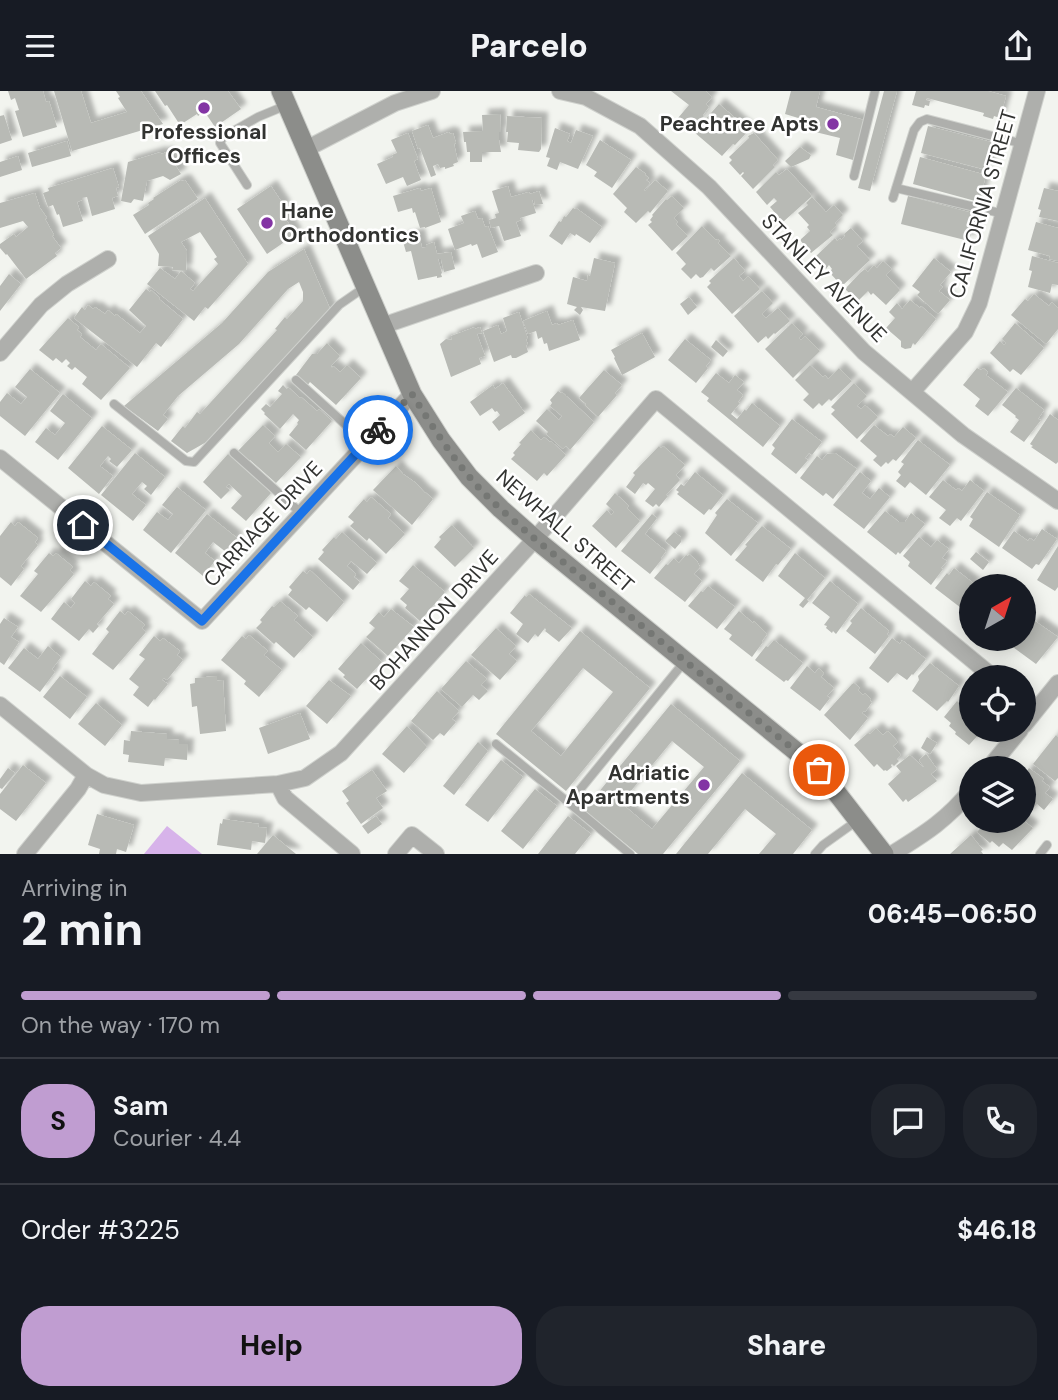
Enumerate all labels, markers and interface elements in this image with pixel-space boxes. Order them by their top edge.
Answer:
text: Parcelo [470,25,588,67]
icon: menu [21,27,59,65]
icon: share [999,27,1037,65]
marker: Professional Offices [196,100,212,116]
street label: CALIFORNIA STREET [943,106,1023,302]
place label: Peachtree Apts [660,110,819,138]
marker: Peachtree Apts [825,116,841,132]
place label: Professional Offices [141,118,267,170]
place label: Hane Orthodontics [281,197,419,249]
street label: STANLEY AVENUE [755,207,893,349]
marker: Hane Orthodontics [259,215,275,231]
courier [343,395,413,465]
icon: bike [359,411,397,449]
street label: CARRIAGE DRIVE [197,455,329,593]
street label: NEWHALL STREET [490,463,640,599]
pin [53,495,113,555]
icon: home [64,506,102,544]
street label: BOHANNON DRIVE [363,544,505,696]
north arrow [959,574,1036,651]
map controls [959,574,1036,833]
button: locate [959,665,1036,742]
pin [789,740,849,800]
icon: bag [800,751,838,789]
button: layers [959,756,1036,833]
place label: Adriatic Apartments [566,759,690,811]
marker: Adriatic Apartments [696,777,712,793]
text: Arriving in [21,873,127,903]
text: 06:45–06:50 [868,897,1037,931]
text: 2 min [21,899,143,959]
text: On the way · 170 m [21,1010,220,1040]
button: chat [871,1084,945,1158]
button: phone [963,1084,1037,1158]
text: Sam [113,1089,168,1123]
text: S [50,1104,66,1138]
text: Courier · 4.4 [113,1123,241,1153]
text: Order #3225 [21,1213,180,1247]
text: $46.18 [957,1213,1037,1247]
button: Help [21,1306,522,1386]
button: Share [536,1306,1037,1386]

